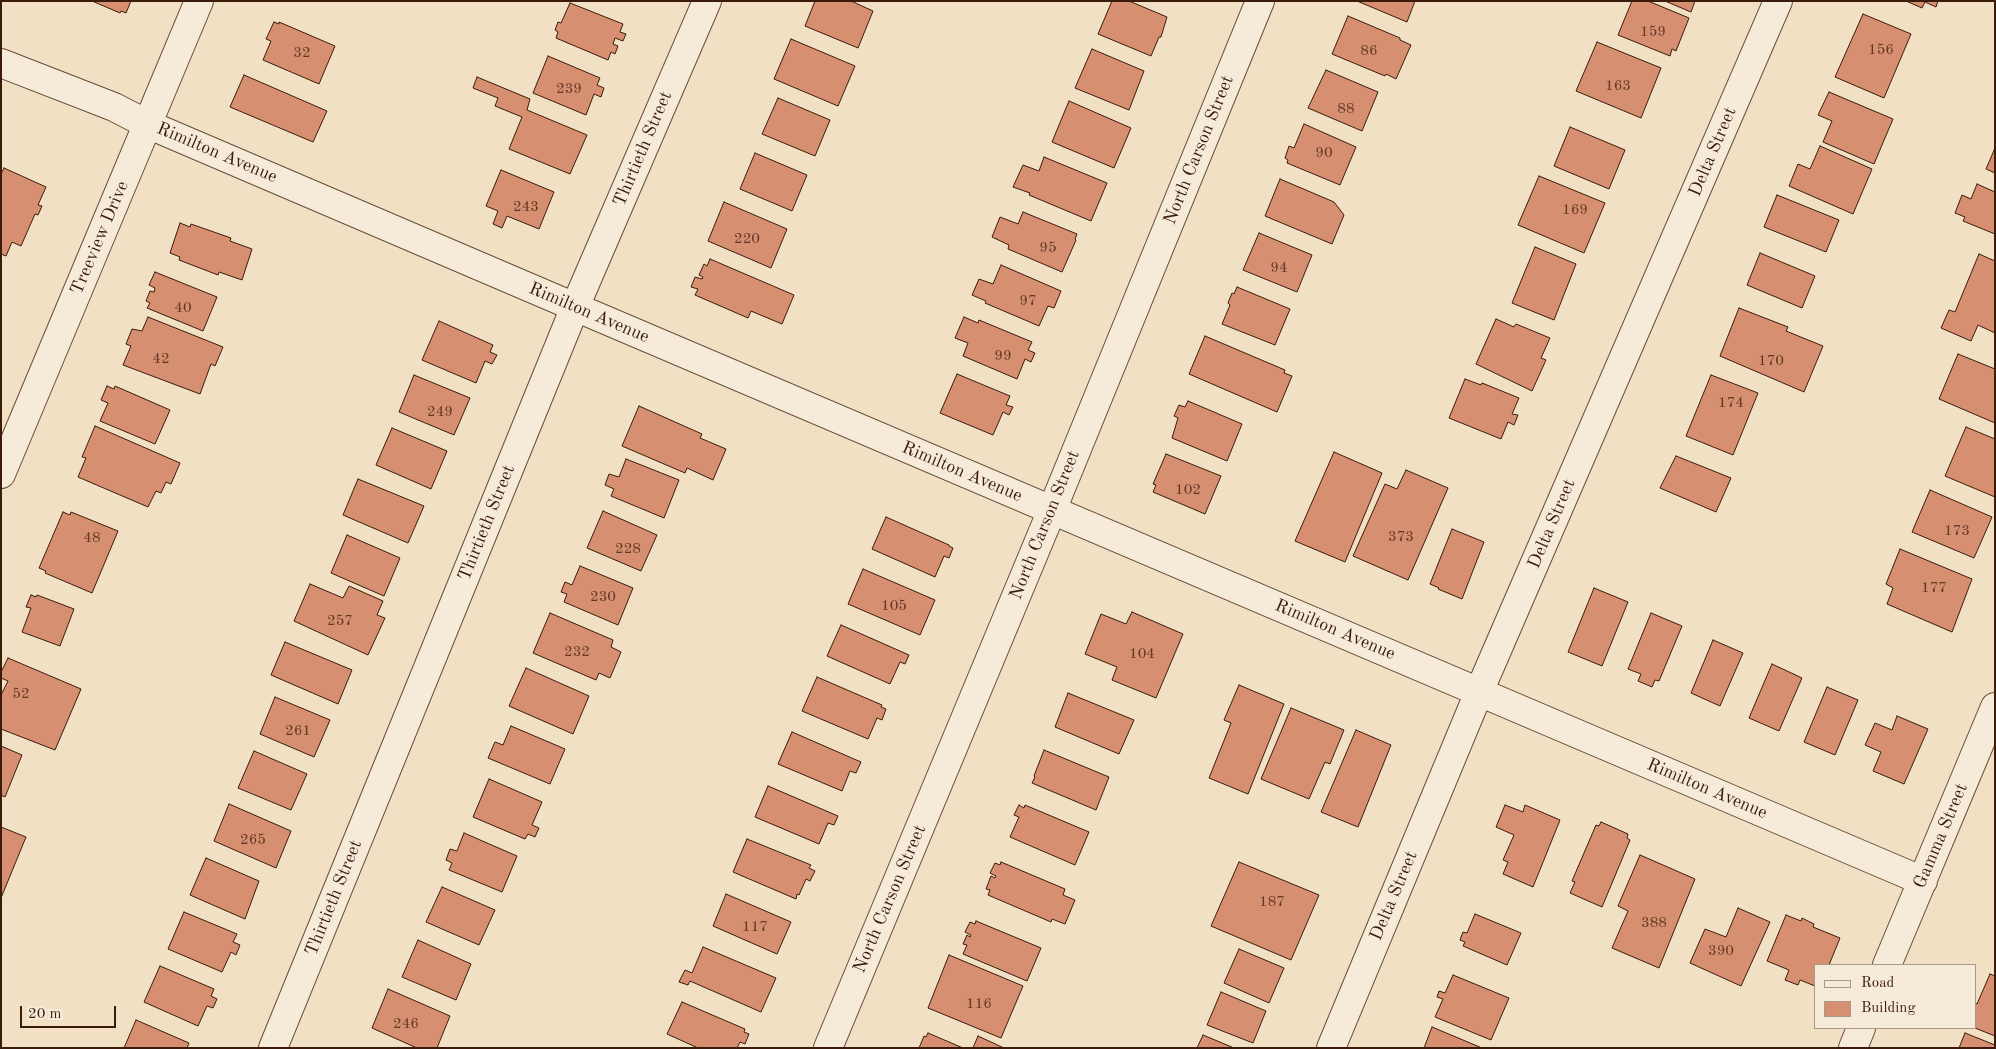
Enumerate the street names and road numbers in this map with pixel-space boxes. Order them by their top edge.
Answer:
street label: North Carson Street [1159,72,1239,228]
street label: Thirtieth Street [609,88,677,210]
street label: Delta Street [1684,104,1742,200]
street label: Rimilton Avenue [153,118,281,188]
street label: Treeview Drive [66,178,134,298]
street label: Rimilton Avenue [525,278,653,348]
street label: Rimilton Avenue [898,437,1026,507]
street label: North Carson Street [1005,447,1085,603]
street label: Thirtieth Street [454,462,520,584]
street label: Delta Street [1523,476,1581,572]
street label: Rimilton Avenue [1271,595,1399,665]
street label: Rimilton Avenue [1643,754,1771,824]
street label: Gamma Street [1909,780,1973,892]
street label: North Carson Street [849,822,931,976]
street label: Thirtieth Street [301,837,367,959]
street label: Delta Street [1365,848,1423,944]

